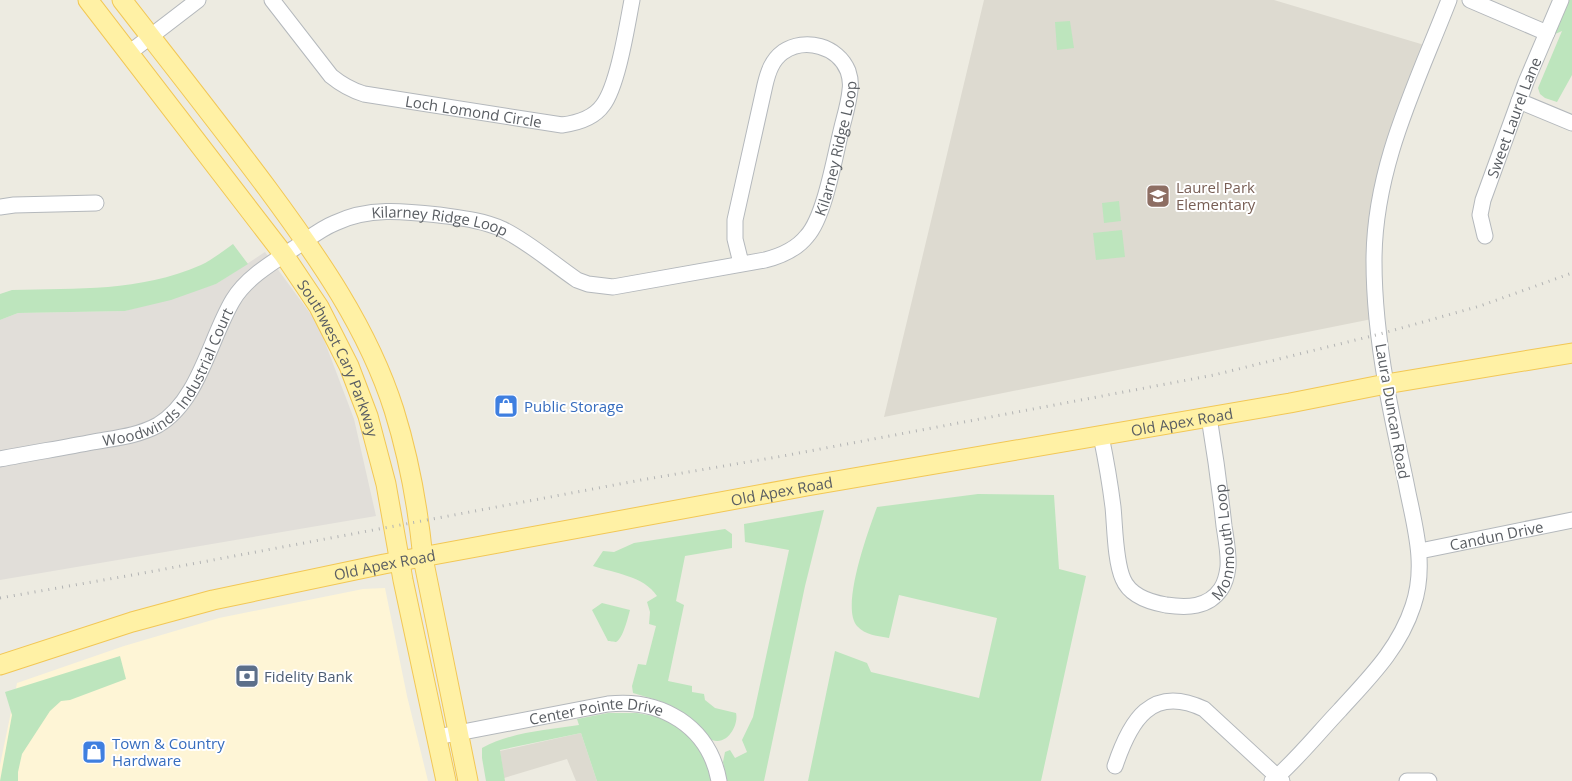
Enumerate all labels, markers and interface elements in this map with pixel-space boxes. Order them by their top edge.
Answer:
street label: Sweet Laurel Lane [1482,54,1546,181]
street label: Kilarney Ridge Loop [809,81,860,219]
street label: Loch Lomond Circle [404,91,543,132]
place label: Laurel Park Elementary [1176,177,1256,214]
school or university icon: Laurel Park Elementary [1145,183,1171,209]
street label: Kilarney Ridge Loop [371,201,511,240]
street label: Southwest Cary Parkway [293,276,383,439]
street label: Woodwinds Industrial Court [101,304,237,450]
street label: Laura Duncan Road [1371,342,1415,480]
shop icon: Public Storage [493,393,519,419]
place label: Public Storage [524,396,624,416]
street label: Old Apex Road [1129,403,1234,440]
street label: Old Apex Road [729,472,834,510]
street label: Monmouth Loop [1206,483,1238,604]
street label: Candun Drive [1448,516,1545,555]
street label: Old Apex Road [332,545,437,584]
bank icon: Fidelity Bank [234,663,260,689]
place label: Fidelity Bank [264,666,353,686]
street label: Center Pointe Drive [527,693,667,729]
place label: Town & Country Hardware [112,733,225,770]
shop icon: Town & Country Hardware [81,739,107,765]

